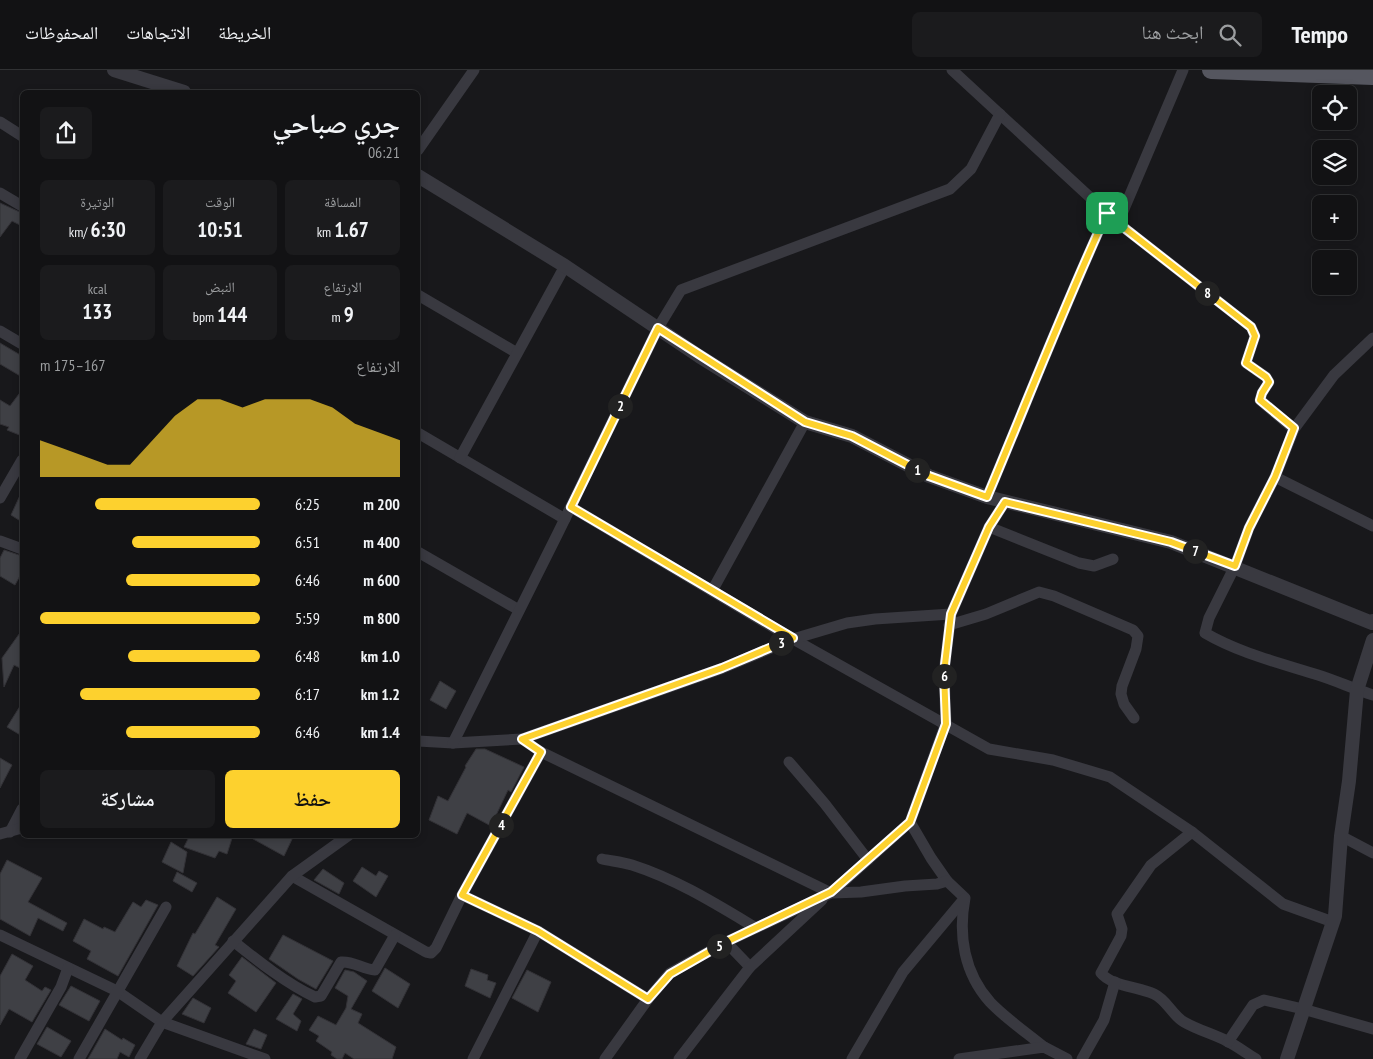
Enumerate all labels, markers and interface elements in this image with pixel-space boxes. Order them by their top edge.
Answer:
search box [912,12,1262,57]
text: Tempo [1292,19,1348,50]
text: ابحث هنا [1142,20,1204,44]
text: المحفوظات [25,21,98,44]
text: الاتجاهات [126,21,190,44]
text: الخريطة [218,21,271,44]
icon: search [1216,21,1244,49]
map controls [1312,85,1357,295]
button: locate [1312,85,1357,130]
text: جري صباحي [272,104,400,141]
button: share [40,107,92,159]
button: layers [1312,140,1357,185]
text: 06:21 [368,142,400,162]
pin [1086,192,1128,234]
text: الوتيرة [80,193,114,211]
text: الوقت [205,193,235,211]
text: المسافة [324,193,361,211]
button: + [1312,195,1357,240]
icon: arrive [1093,199,1121,227]
text: 6:30 [90,216,126,243]
text: 10:51 [197,216,243,243]
text: 1.67 [334,216,369,243]
text: /km [69,223,90,241]
text: km [317,223,334,241]
button: − [1312,250,1357,295]
text: النبض [205,278,235,296]
text: الارتفاع [324,278,362,296]
text: kcal [88,280,107,298]
pin: 8 [1194,280,1220,306]
text: 8 [1204,284,1211,302]
text: 133 [82,298,112,325]
text: 144 [217,301,247,328]
text: 9 [344,301,354,328]
text: bpm [193,308,217,326]
text: m [332,308,344,326]
text: 167–175 m [40,355,106,375]
text: الارتفاع [356,356,400,376]
pin: 2 [608,394,632,418]
text: 2 [617,397,624,415]
pin: 1 [904,458,930,482]
text: 1 [914,461,921,479]
text: 6:25 [295,494,320,514]
text: 200 m [363,494,400,514]
text: 6:51 [295,532,320,552]
text: 400 m [363,532,400,552]
pin: 7 [1182,538,1208,564]
text: 7 [1192,542,1199,560]
text: 6:46 [295,570,320,590]
text: 600 m [363,570,400,590]
text: 5:59 [295,608,320,628]
text: 800 m [363,608,400,628]
pin: 3 [768,630,794,656]
text: 3 [778,634,785,652]
text: 6:48 [295,646,320,666]
text: 1.0 km [361,646,400,666]
pin: 6 [932,664,956,688]
text: 6 [941,667,948,685]
text: 6:17 [295,684,320,704]
text: 1.2 km [361,684,400,704]
text: 6:46 [295,722,320,742]
text: 1.4 km [361,722,400,742]
button: مشاركة [40,770,215,828]
button: حفظ [225,770,400,828]
pin: 4 [488,812,514,838]
text: 4 [498,816,505,834]
pin: 5 [706,934,732,958]
text: 5 [716,937,723,955]

